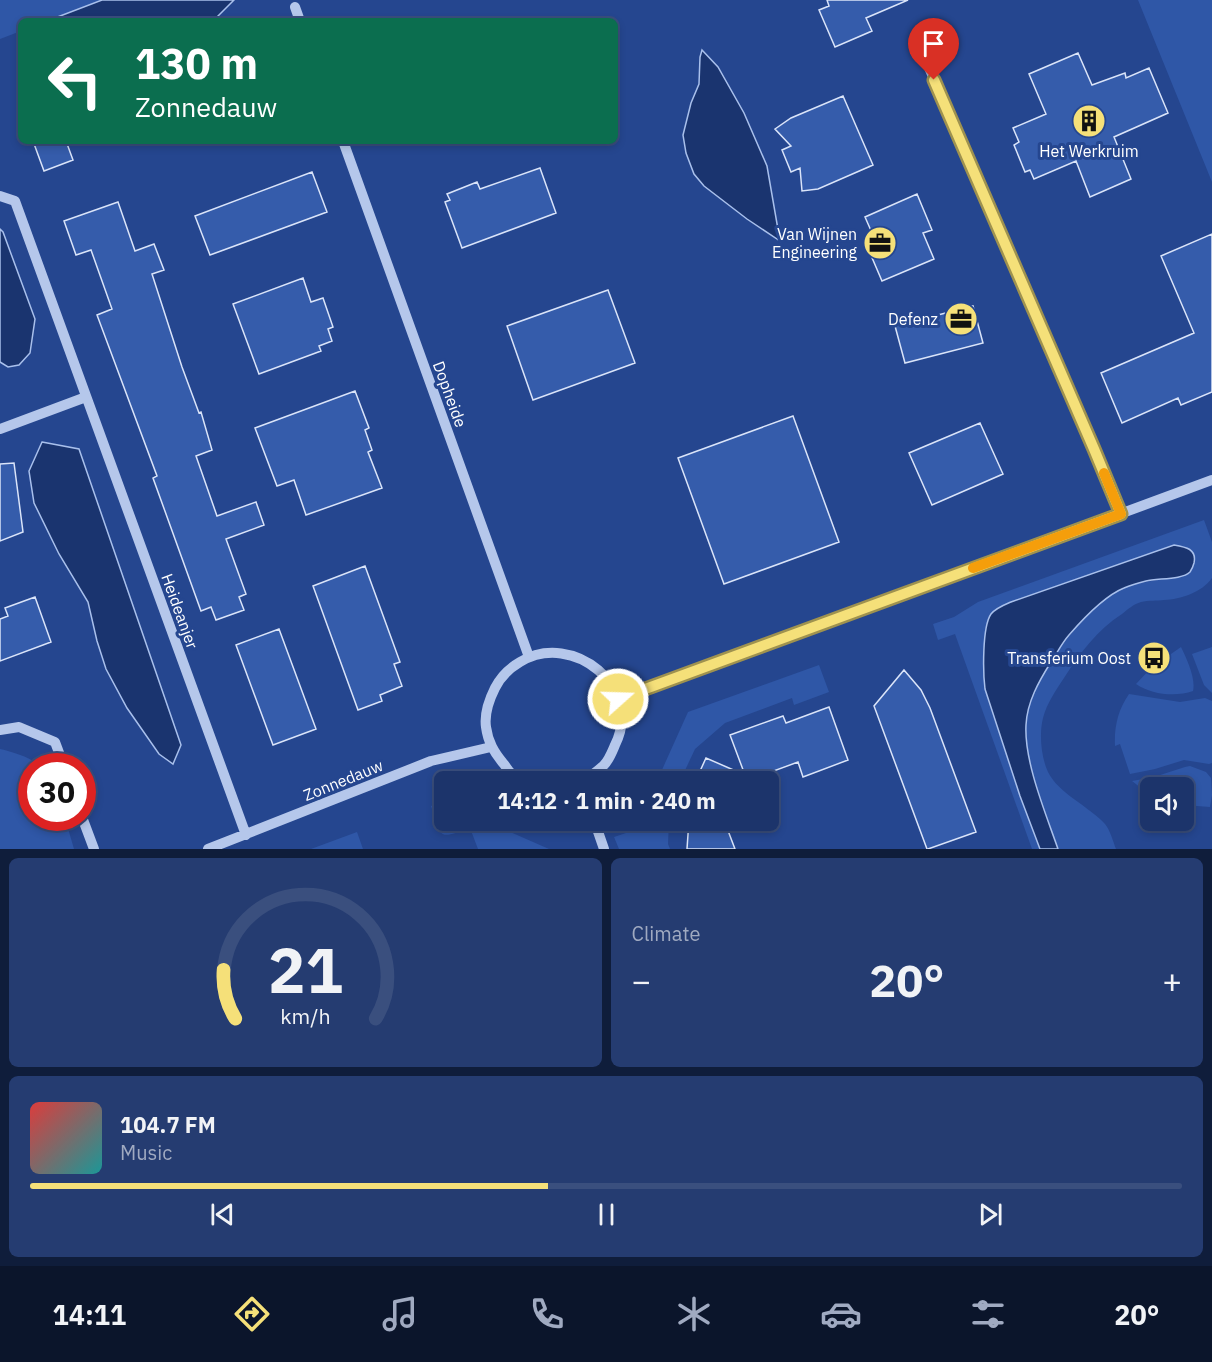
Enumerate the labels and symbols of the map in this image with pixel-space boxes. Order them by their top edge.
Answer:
pin [908,18,959,80]
building icon: Het Werkruim [1071,103,1107,139]
place label: Het Werkruim [1039,141,1139,161]
place label: Van Wijnen Engineering [772,224,858,262]
office icon: Van Wijnen Engineering [862,225,898,261]
office icon: Defenz [943,301,979,337]
place label: Defenz [888,309,938,329]
street label: Dopheide [429,358,471,430]
street label: Heideanjer [157,571,203,651]
bus stop icon: Transferium Oost [1136,640,1172,676]
place label: Transferium Oost [1007,648,1131,668]
position arrow [586,667,650,731]
speed limit sign: 30 [18,753,96,831]
street label: Zonnedauw [300,755,386,805]

